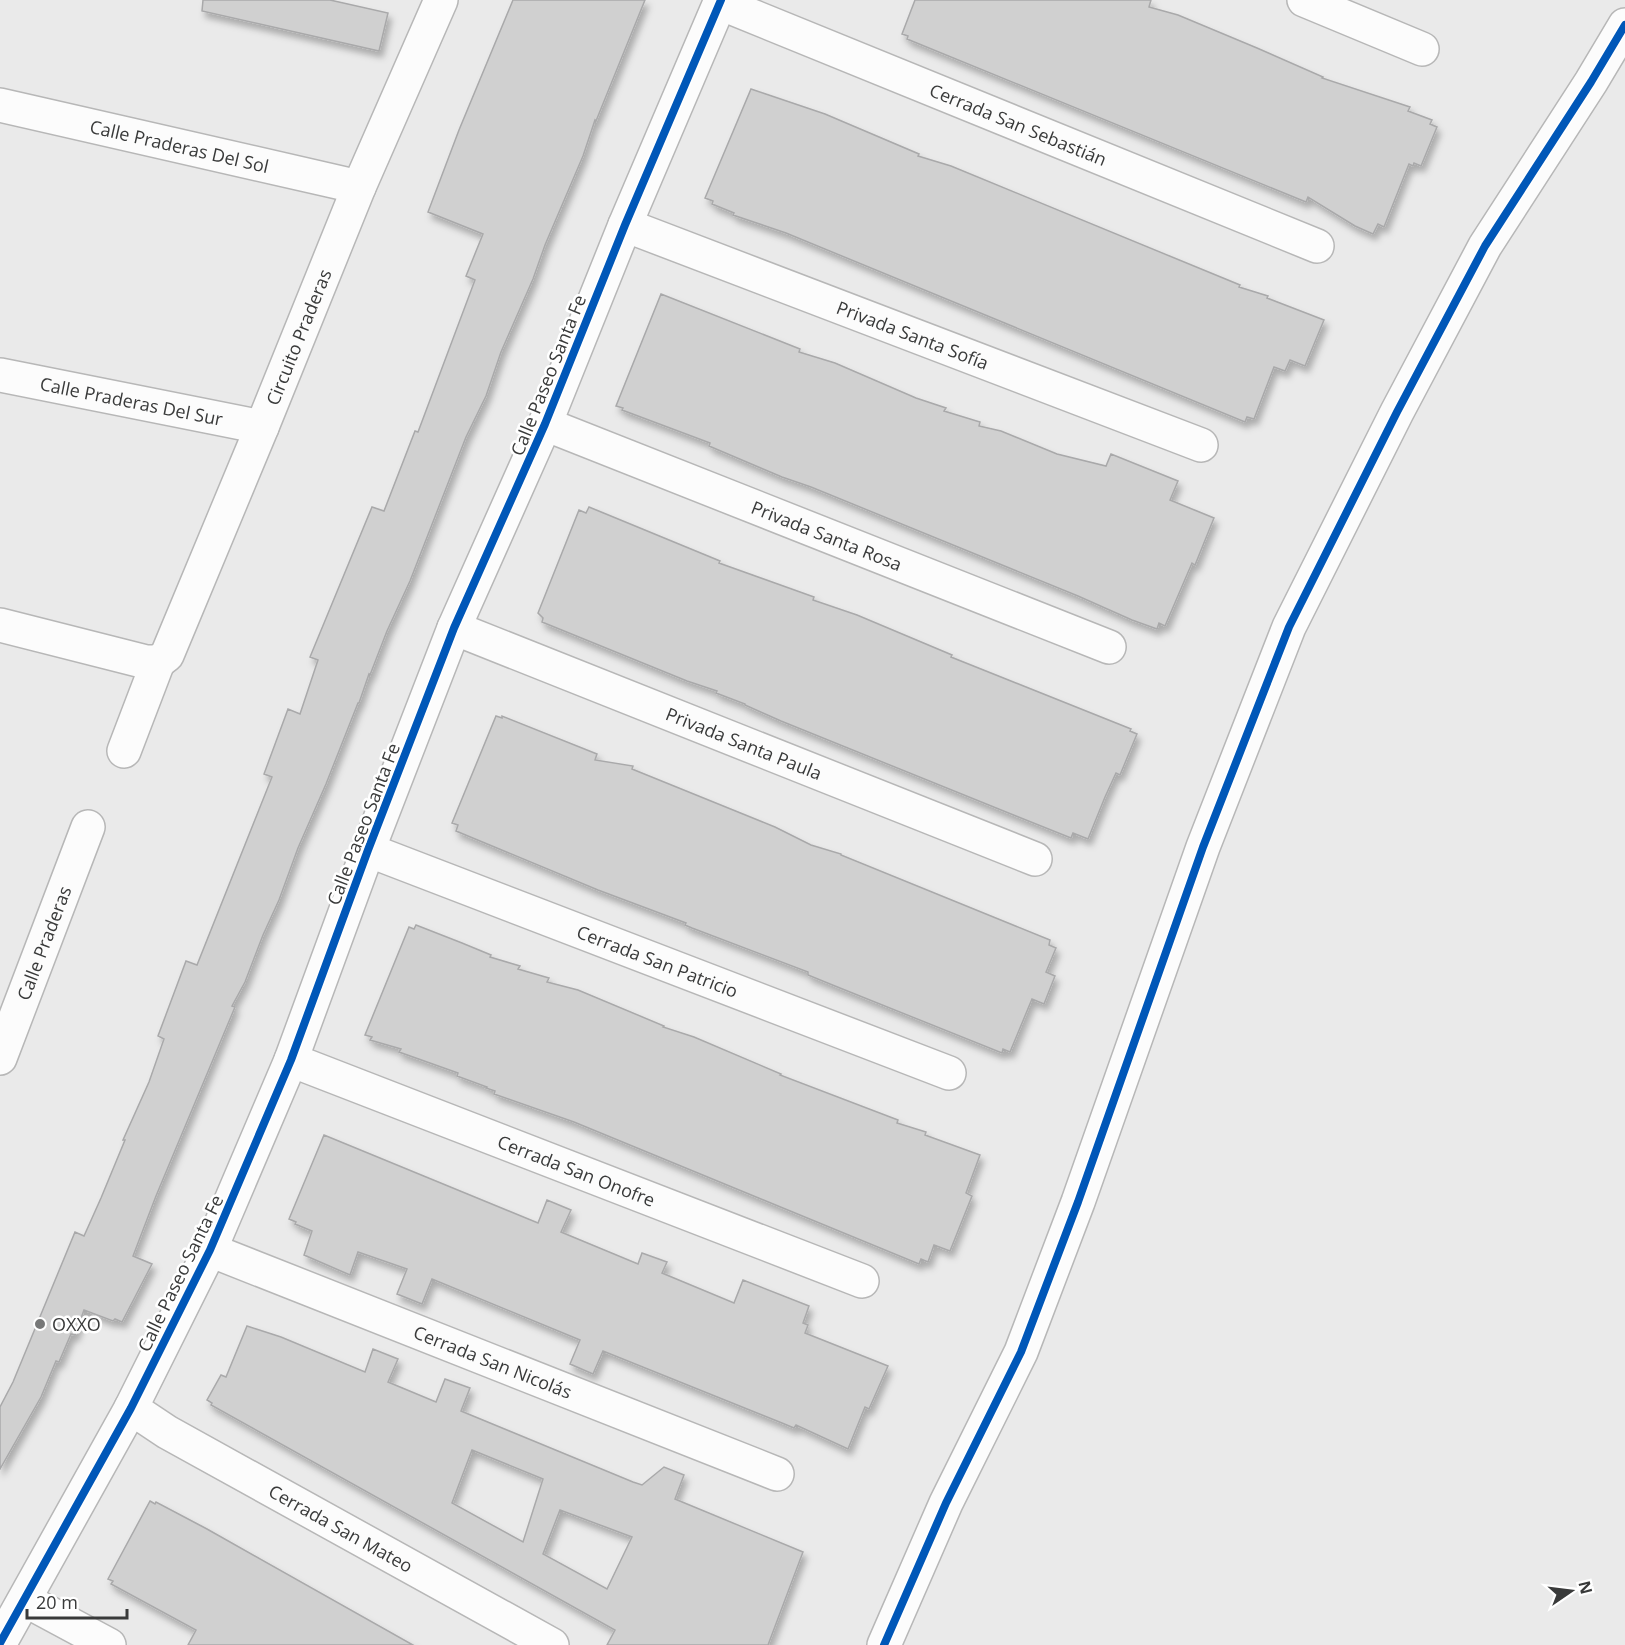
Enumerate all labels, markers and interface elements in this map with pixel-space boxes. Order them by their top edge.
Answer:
street label: Cerrada San Sebastián [926,78,1110,171]
street label: Calle Praderas Del Sol [88,114,271,178]
street label: Circuito Praderas [260,266,337,409]
street label: Calle Paseo Santa Fe [505,291,591,459]
street label: Privada Santa Sofía [833,295,992,375]
street label: Calle Praderas Del Sur [38,371,226,431]
street label: Privada Santa Rosa [748,495,906,576]
street label: Privada Santa Paula [662,701,825,785]
street label: Calle Paseo Santa Fe [321,740,405,908]
street label: Calle Praderas [11,882,76,1004]
street label: Cerrada San Patricio [573,919,741,1003]
street label: Cerrada San Onofre [494,1129,659,1212]
street label: Calle Paseo Santa Fe [132,1191,228,1355]
place label: OXXO [52,1312,101,1336]
marker: OXXO [33,1317,47,1331]
street label: Cerrada San Nicolás [410,1320,575,1404]
street label: Cerrada San Mateo [265,1479,417,1578]
north arrow [1541,1561,1601,1621]
text: N [1573,1578,1598,1596]
scale bar [27,1582,128,1620]
text: 20 m [36,1590,78,1614]

